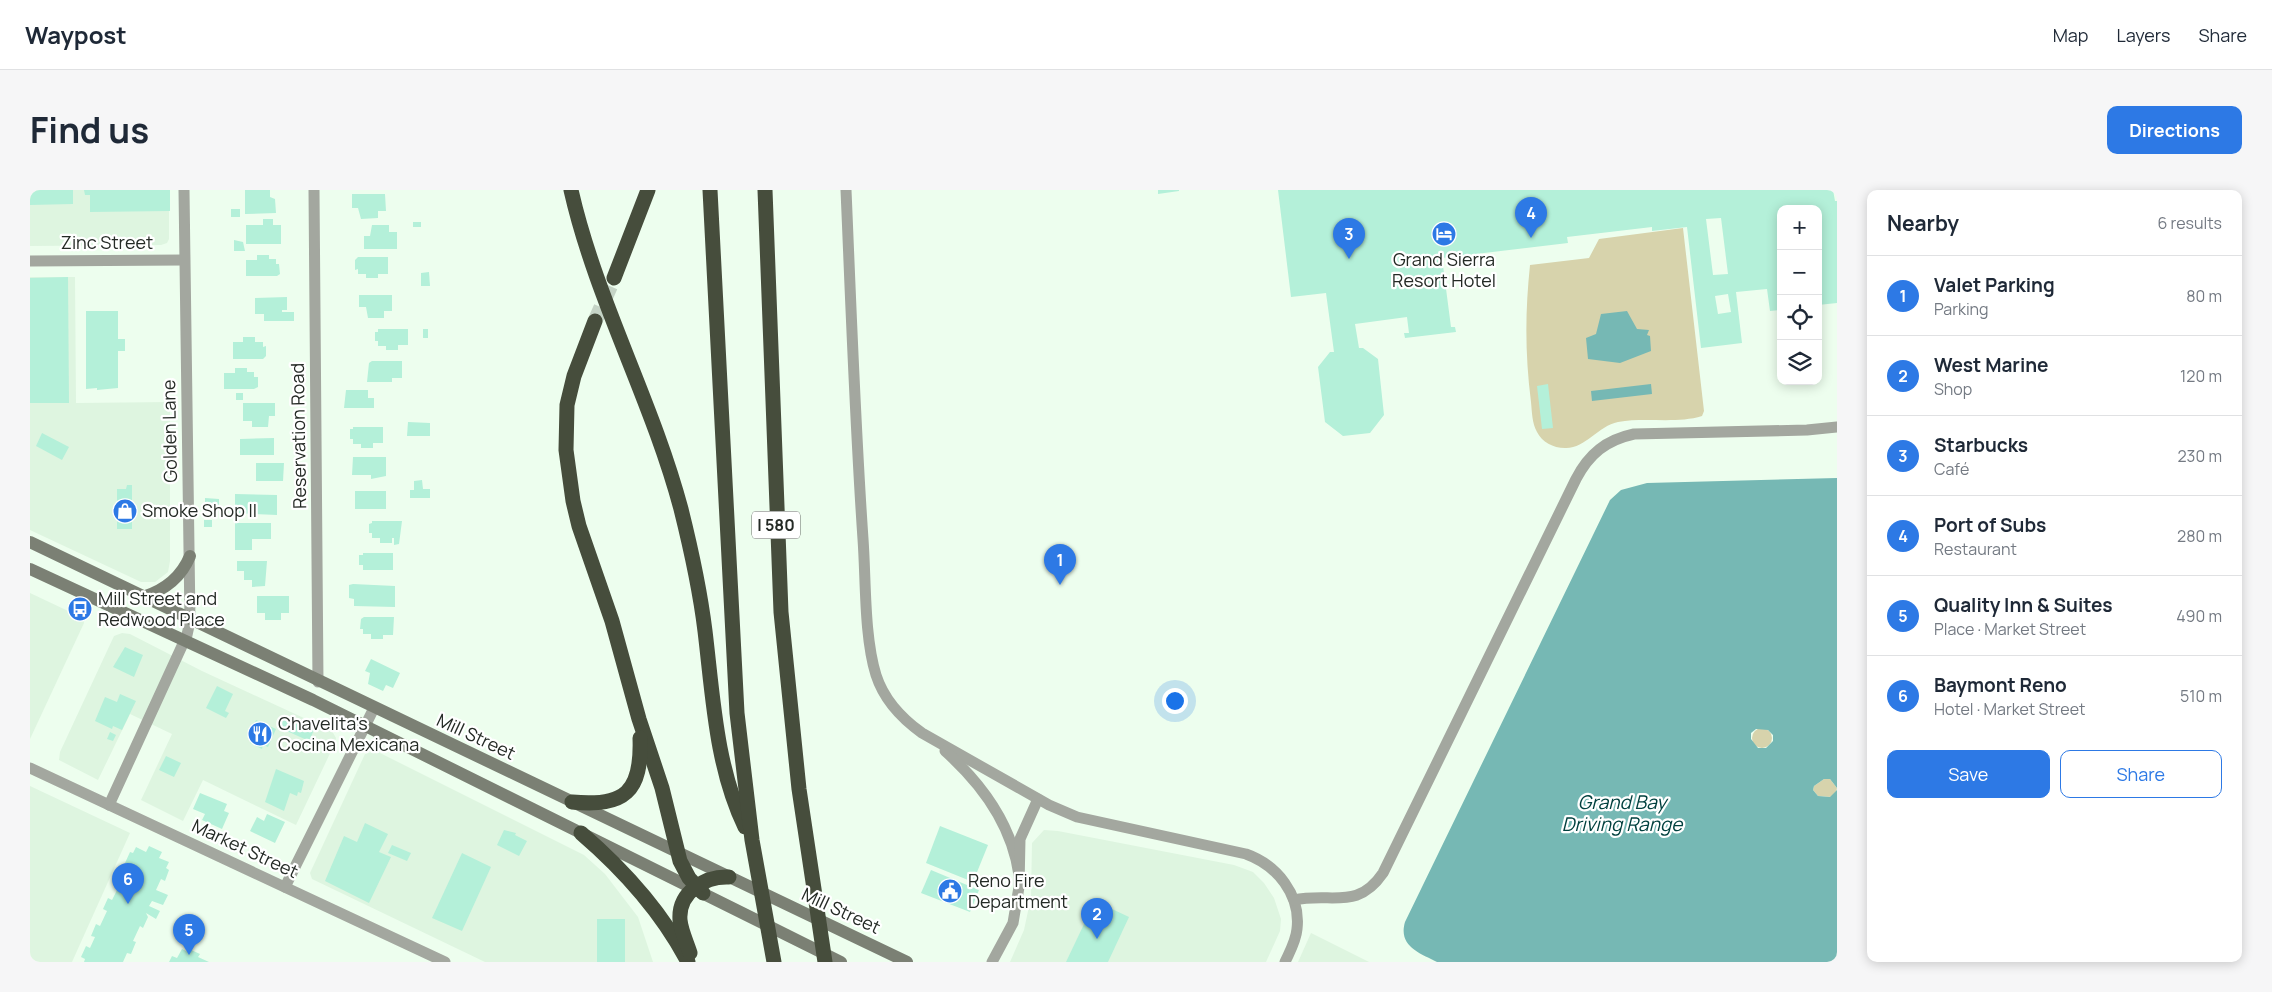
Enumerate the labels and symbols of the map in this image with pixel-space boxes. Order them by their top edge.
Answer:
pin: 4 [1515,197,1547,238]
pin: 3 [1333,218,1365,259]
hotel icon: Grand Sierra Resort Hotel [1431,221,1457,247]
street label: Zinc Street [61,230,153,254]
place label: Grand Sierra Resort Hotel [1392,247,1496,292]
street label: Reservation Road [285,363,311,509]
street label: Golden Lane [156,379,182,483]
shop icon: Smoke Shop II [112,498,138,524]
place label: Smoke Shop II [142,498,257,522]
road number: I 580 [752,512,800,538]
pin: 1 [1044,544,1076,585]
place label: Mill Street and Redwood Place [98,586,225,631]
bus stop icon: Mill Street and Redwood Place [67,596,93,622]
your location [1162,688,1188,714]
street label: Mill Street [433,707,520,765]
place label: Chavelita's Cocina Mexicana [278,711,419,756]
restaurant icon: Chavelita's Cocina Mexicana [247,721,273,747]
water label: Grand Bay Driving Range [1562,789,1684,837]
street label: Market Street [188,813,302,883]
pin: 6 [112,863,144,904]
place label: Reno Fire Department [968,868,1068,913]
public building icon: Reno Fire Department [937,878,963,904]
street label: Mill Street [798,881,885,939]
pin: 2 [1081,898,1113,939]
pin: 5 [173,914,205,955]

